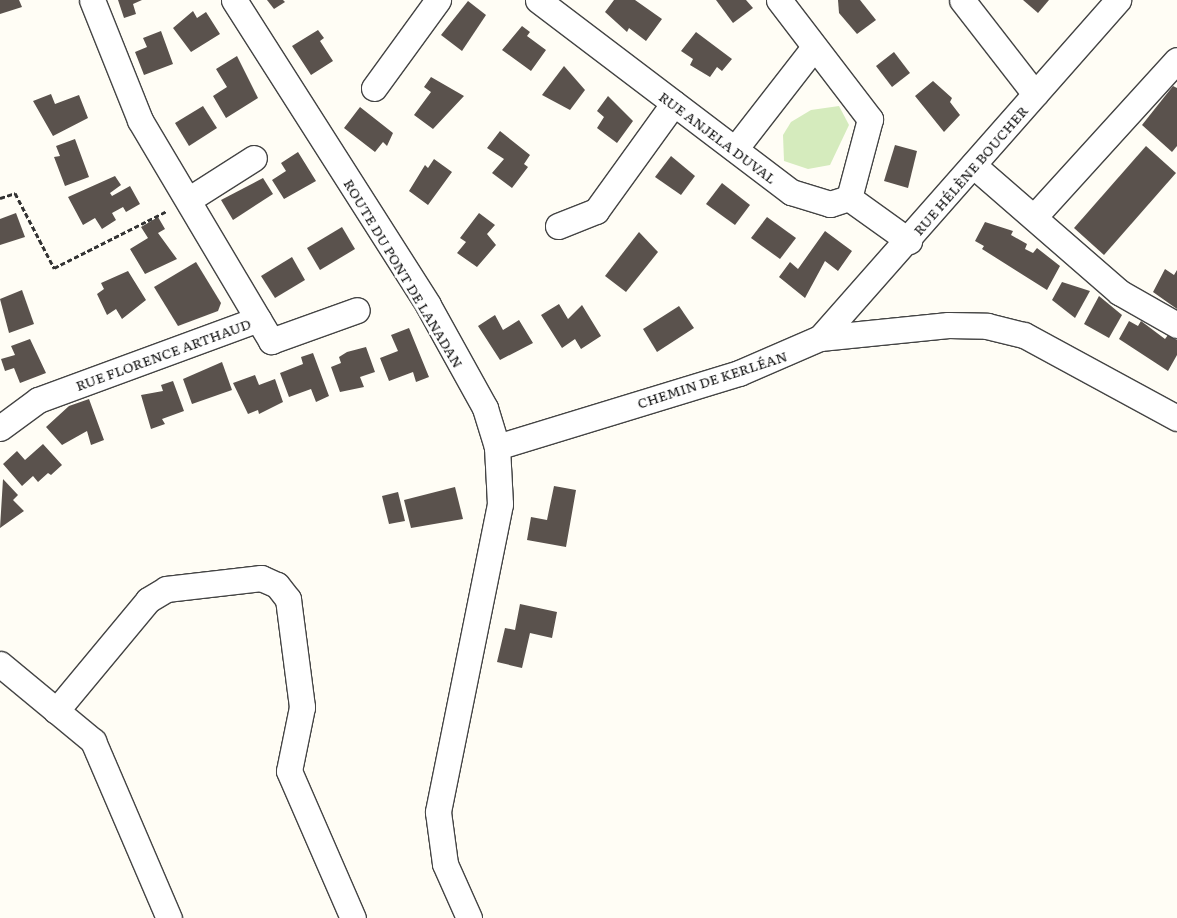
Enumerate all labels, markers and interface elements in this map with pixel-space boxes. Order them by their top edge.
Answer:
street label: RUE ANJELA DUVAL [656,87,780,187]
street label: RUE HÉLÈNE BOUCHER [909,102,1031,238]
street label: ROUTE DU PONT DE LANADAN [341,176,467,370]
street label: RUE FLORENCE ARTHAUD [73,314,253,394]
street label: CHEMIN DE KERLÉAN [635,347,789,411]

